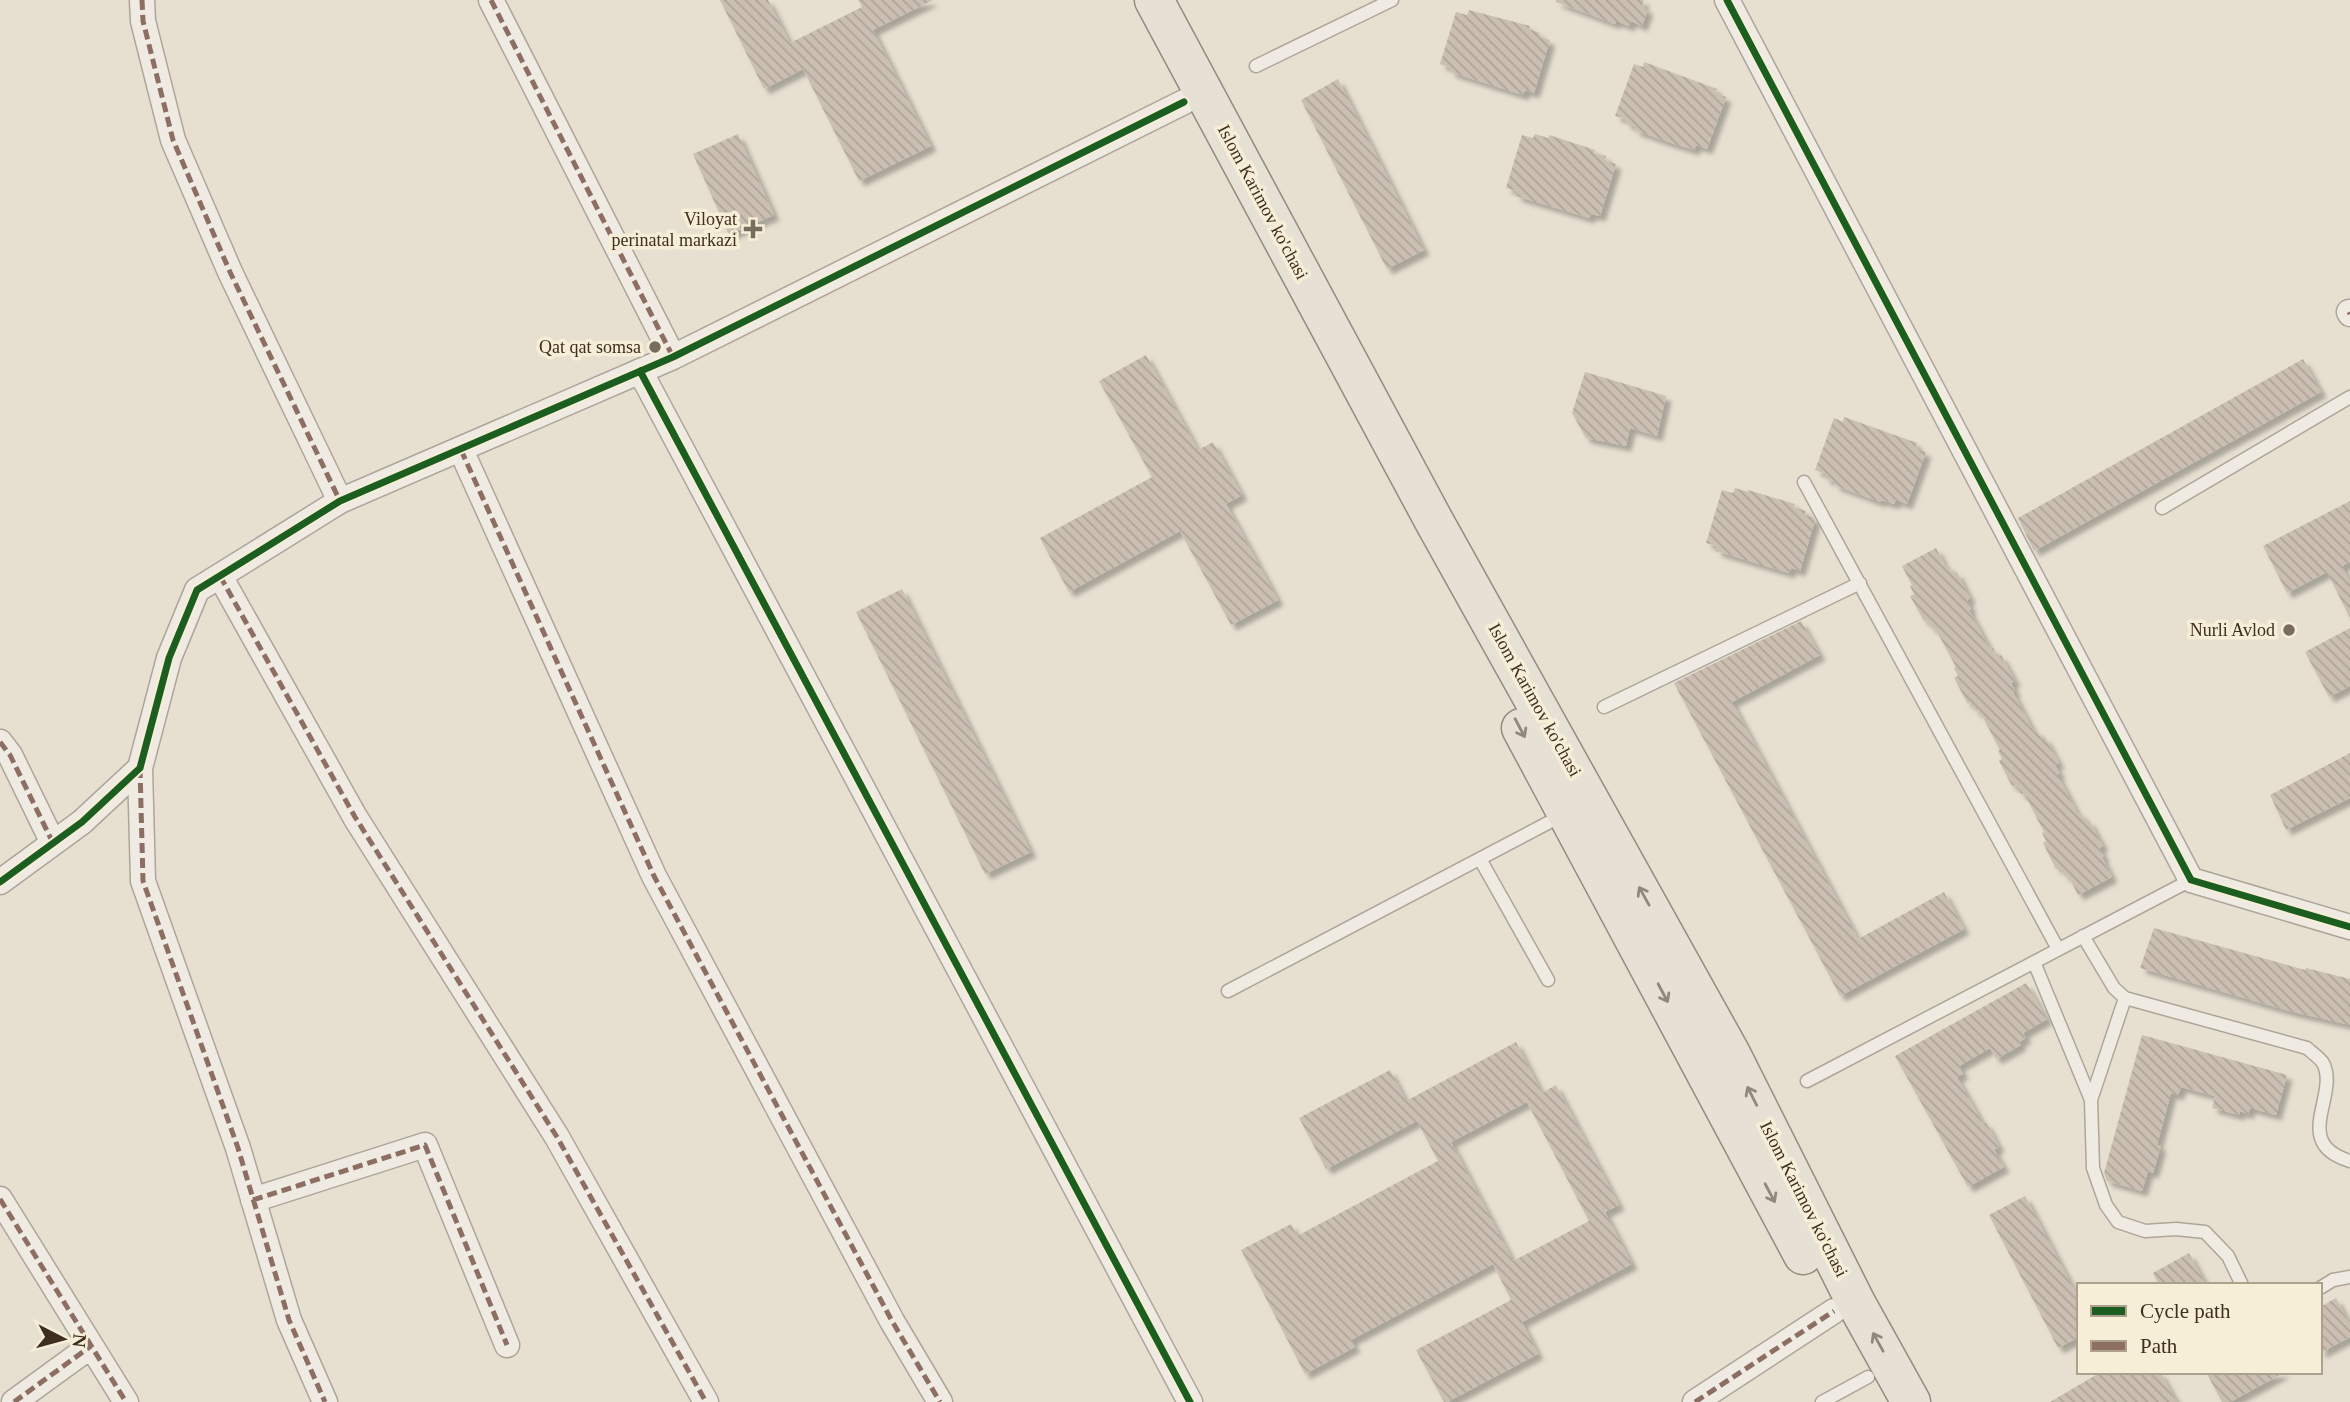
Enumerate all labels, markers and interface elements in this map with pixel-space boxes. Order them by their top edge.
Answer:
street label: Islom Karimov ko'chasi [1214,121,1312,283]
place label: Viloyat perinatal markazi [612,209,737,250]
marker: Viloyat perinatal markazi [743,219,763,239]
place label: Qat qat somsa [539,337,641,357]
marker: Qat qat somsa [647,339,663,355]
street label: Islom Karimov ko'chasi [1485,620,1585,780]
place label: Nurli Avlod [2190,620,2275,640]
marker: Nurli Avlod [2281,622,2297,638]
one-way arrow [1514,717,1528,738]
one-way arrow [1637,887,1651,907]
one-way arrow [1657,982,1670,1003]
one-way arrow [1745,1086,1759,1107]
street label: Islom Karimov ko'chasi [1756,1118,1852,1280]
one-way arrow [1764,1183,1778,1203]
legend [2077,1283,2322,1374]
text: Cycle path [2140,1299,2231,1323]
north arrow [28,1304,98,1374]
text: N [68,1333,91,1349]
one-way arrow [1871,1333,1885,1353]
text: Path [2140,1334,2178,1358]

